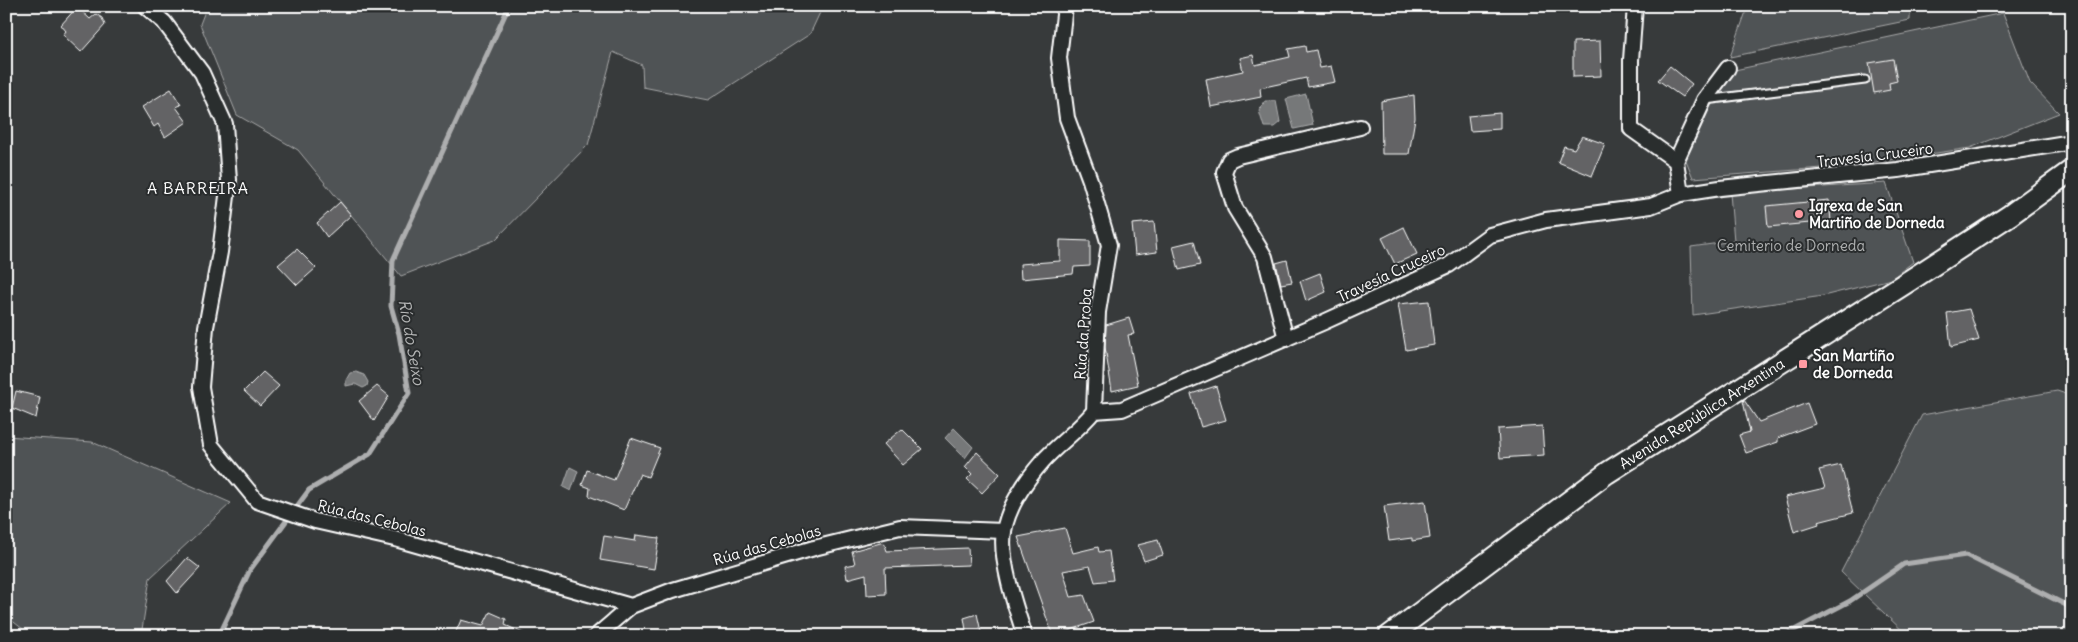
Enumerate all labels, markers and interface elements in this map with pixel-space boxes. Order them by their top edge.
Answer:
street label: Travesía Cruceiro [1816,138,1934,172]
district label: A BARREIRA [147,178,249,198]
place label: Igrexa de San Martiño de Dorneda [1809,196,1945,232]
marker: Igrexa de San Martiño de Dorneda [1793,208,1805,220]
park label: Cemiterio de Dorneda [1717,236,1866,255]
street label: Travesía Cruceiro [1334,240,1448,306]
street label: Rúa da Proba [1070,287,1096,380]
water label: Río do Seixo [395,298,430,387]
place label: San Martiño de Dorneda [1813,346,1895,382]
street label: Avenida República Arxentina [1615,353,1788,473]
marker: San Martiño de Dorneda [1797,358,1809,370]
street label: Rúa das Cebolas [316,495,428,541]
street label: Rúa das Cebolas [711,521,823,569]

